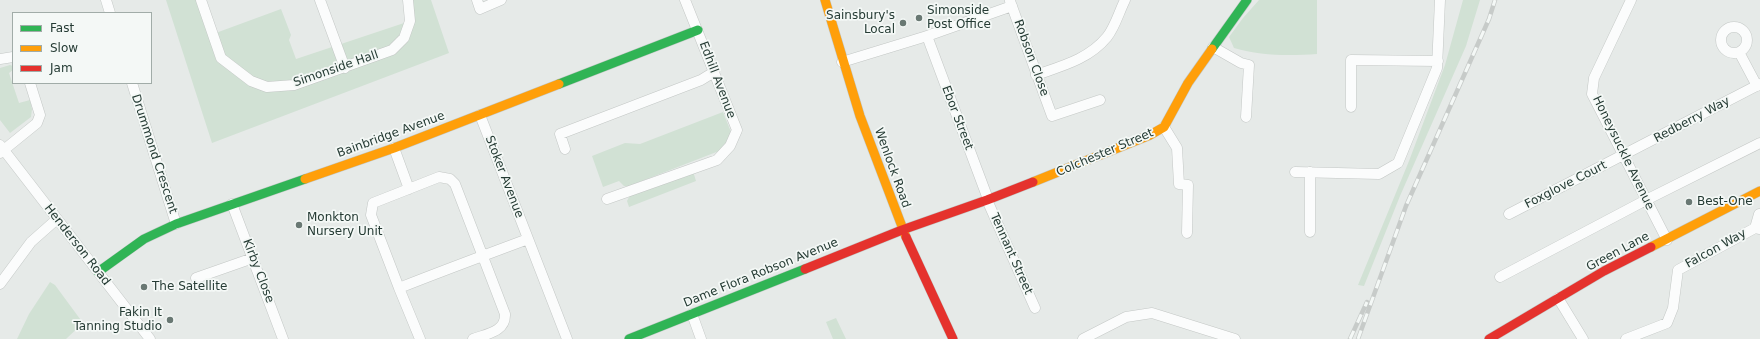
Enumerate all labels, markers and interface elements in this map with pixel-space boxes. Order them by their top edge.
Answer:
place label: Simonside Post Office [927,4,991,32]
place label: Sainsbury's Local [826,9,895,37]
legend [12,12,152,84]
marker: Simonside Post Office [914,13,924,23]
marker: Sainsbury's Local [898,18,908,28]
street label: Robson Close [1010,18,1052,98]
text: Fast [50,21,74,35]
street label: Edhill Avenue [696,40,738,120]
text: Slow [50,41,78,55]
street label: Simonside Hall [292,48,380,90]
text: Jam [50,61,73,75]
street label: Ebor Street [938,84,976,152]
street label: Drummond Crescent [128,93,180,215]
street label: Honeysuckle Avenue [1589,94,1657,212]
street label: Redberry Way [1652,94,1732,146]
street label: Bainbridge Avenue [335,109,447,161]
street label: Wenlock Road [871,126,913,210]
street label: Colchester Street [1054,126,1156,180]
street label: Stoker Avenue [482,134,526,220]
street label: Foxglove Court [1523,158,1609,212]
place label: Best-One [1697,195,1753,209]
marker: Best-One [1684,197,1694,207]
street label: Henderson Road [41,202,113,288]
place label: Monkton Nursery Unit [307,211,382,239]
street label: Tennant Street [987,211,1035,297]
marker: Monkton Nursery Unit [294,220,304,230]
street label: Falcon Way [1683,226,1749,272]
street label: Green Lane [1584,229,1652,275]
street label: Dame Flora Robson Avenue [682,235,840,311]
street label: Kirby Close [239,237,277,305]
place label: The Satellite [152,280,227,294]
marker: The Satellite [139,282,149,292]
place label: Fakin It Tanning Studio [74,306,162,334]
marker: Fakin It Tanning Studio [165,315,175,325]

